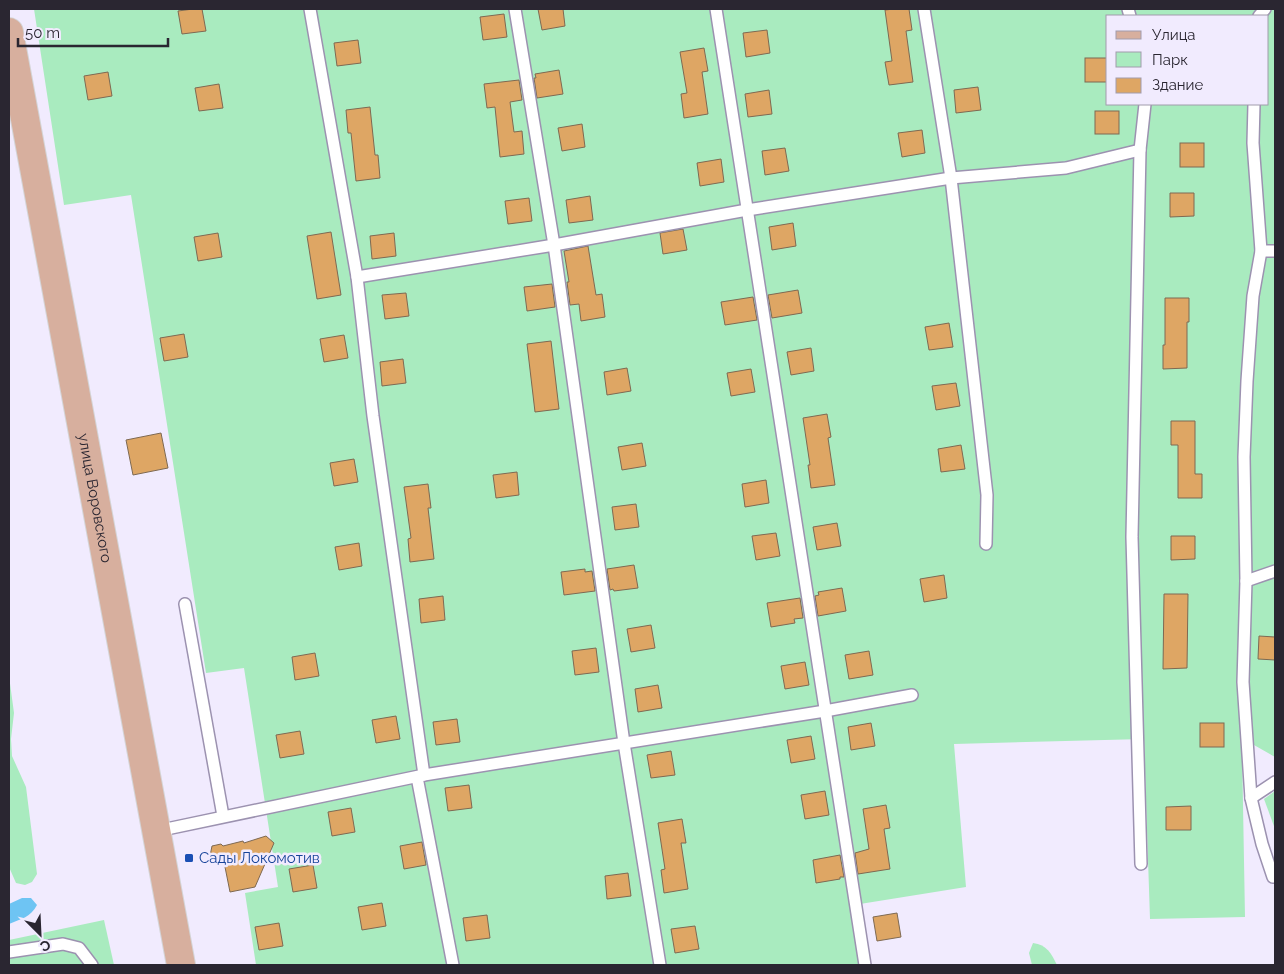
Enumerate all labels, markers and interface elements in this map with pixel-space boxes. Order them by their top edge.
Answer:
scale bar [18,15,168,47]
legend [1106,15,1269,105]
text: 50 m [25,24,60,42]
text: Улица [1152,26,1196,44]
text: Парк [1152,51,1188,69]
text: Здание [1152,76,1204,94]
street label: улица Воровского [74,432,116,564]
place label: Сады Локомотив [199,849,320,867]
marker: Сады Локомотив [183,852,195,864]
north arrow [15,909,65,959]
text: С [37,937,53,955]

